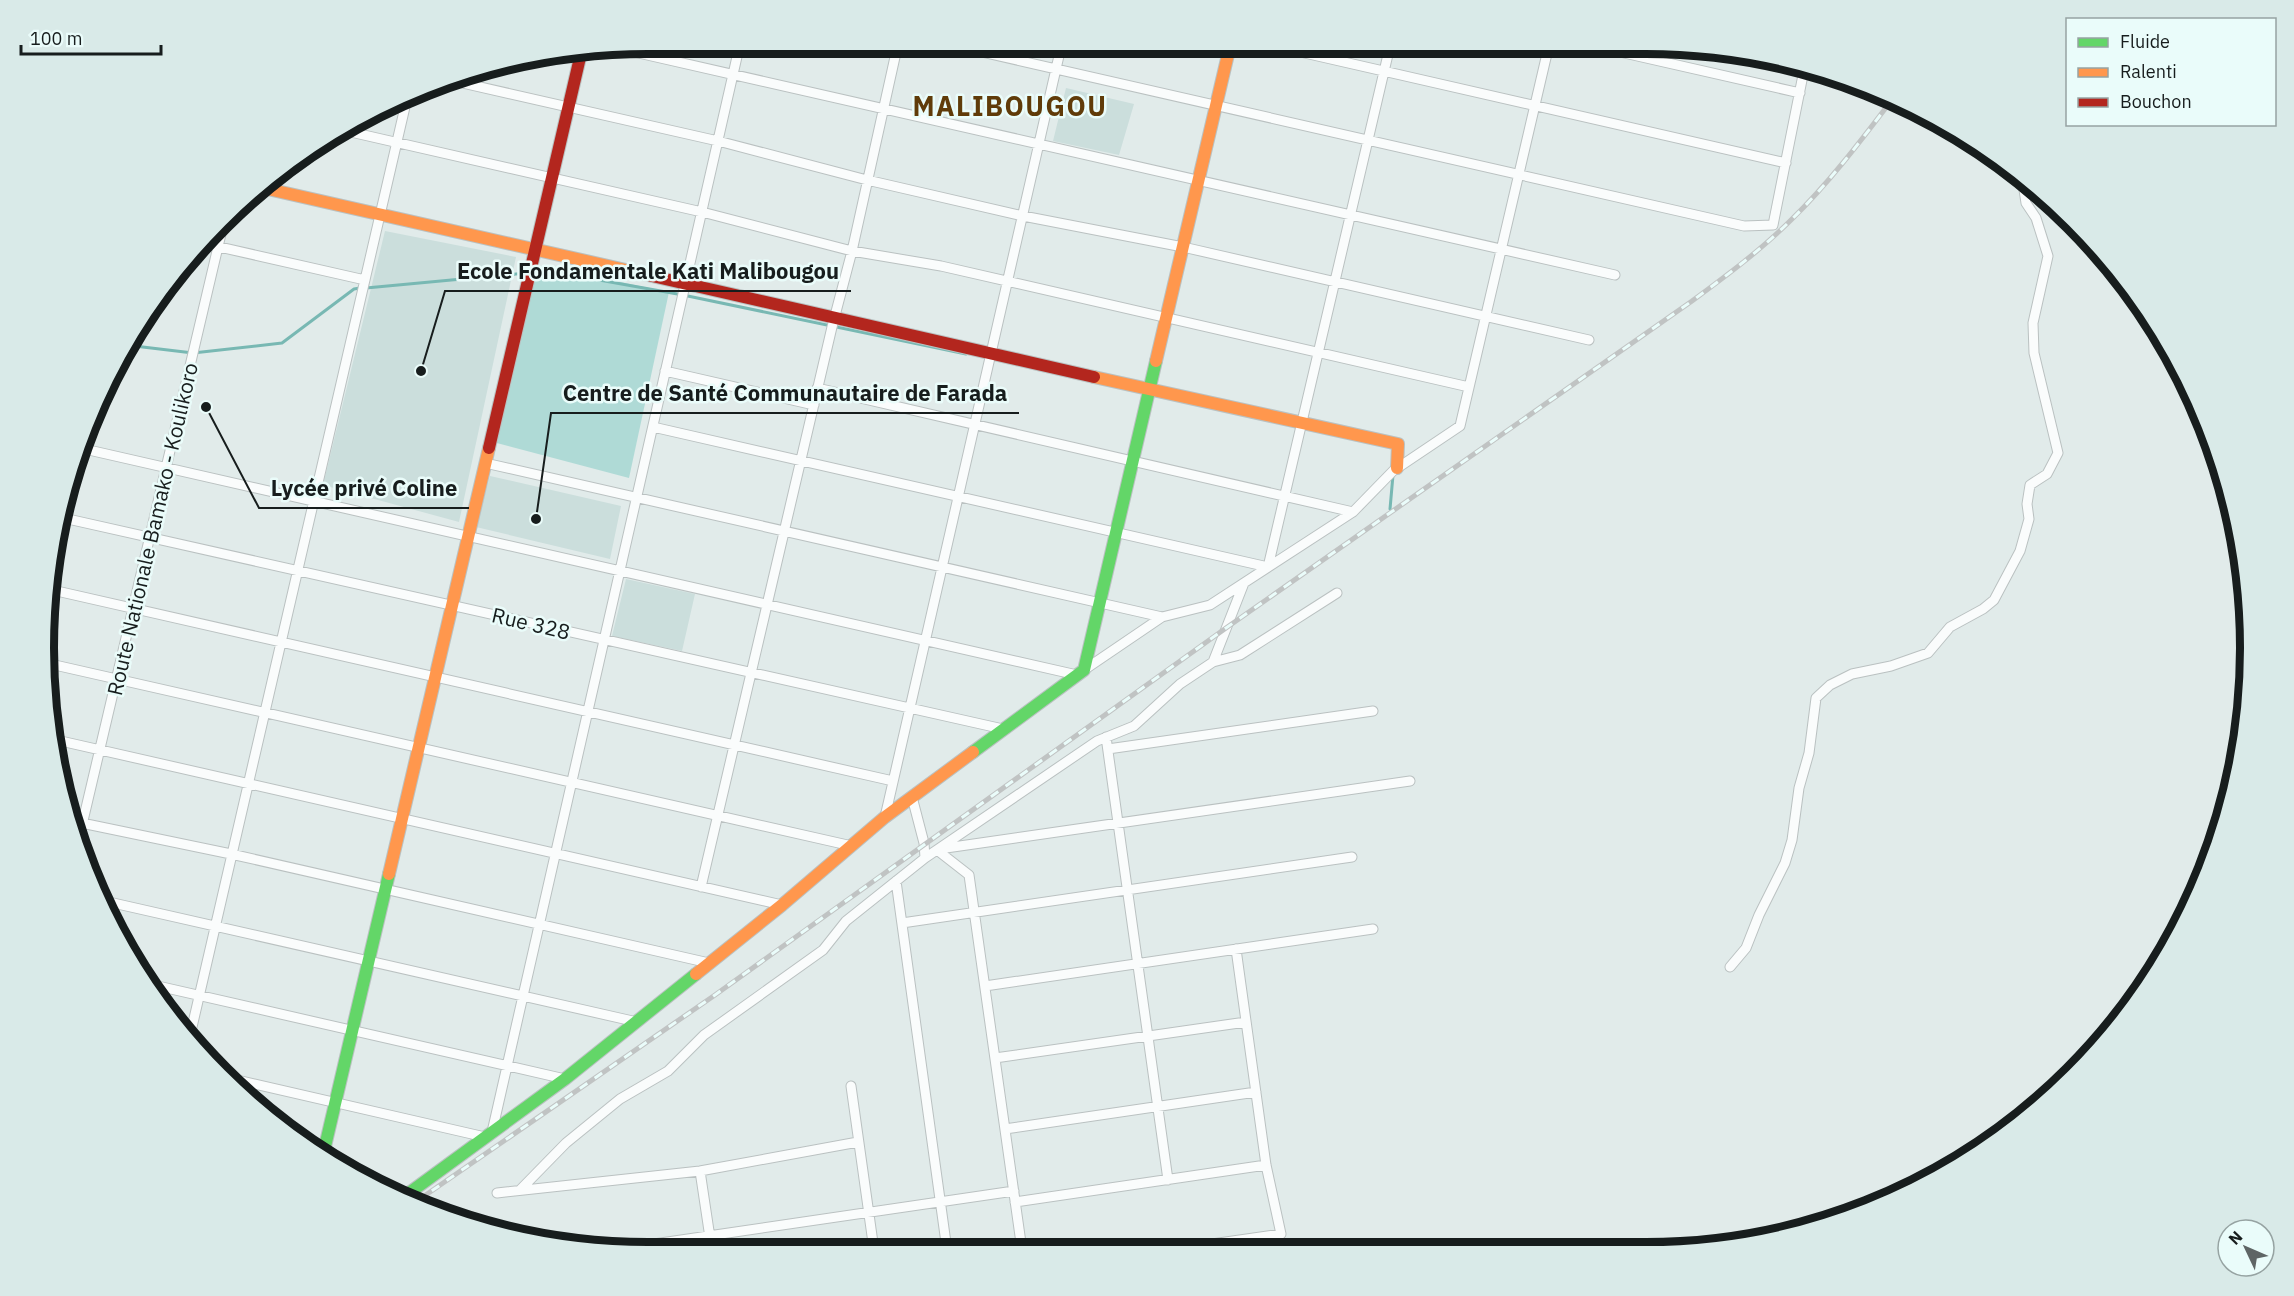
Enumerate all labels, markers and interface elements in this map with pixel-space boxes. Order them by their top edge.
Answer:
scale bar [21,18,160,56]
legend [2066,18,2276,126]
text: 100 m [30,27,82,50]
text: Fluide [2120,30,2170,53]
text: Ralenti [2120,60,2177,83]
district label: MALIBOUGOU [912,88,1108,123]
text: Bouchon [2120,90,2192,113]
callout: Ecole Fondamentale Kati Malibougou [445,251,851,291]
text: Ecole Fondamentale Kati Malibougou [457,256,839,285]
street label: Route Nationale Bamako - Koulikoro [100,360,204,698]
callout: Centre de Santé Communautaire de Farada [551,373,1019,413]
text: Centre de Santé Communautaire de Farada [563,378,1007,407]
callout: Lycée privé Coline [259,468,469,508]
text: Lycée privé Coline [271,473,457,502]
street label: Rue 328 [489,600,573,646]
north arrow [2216,1218,2276,1278]
text: N [2224,1226,2246,1249]

